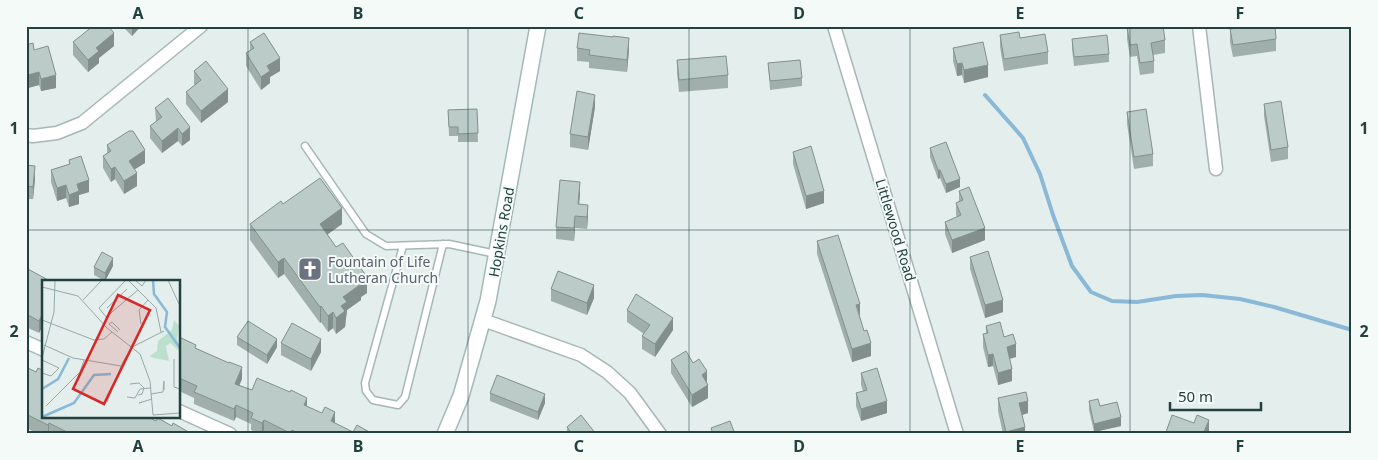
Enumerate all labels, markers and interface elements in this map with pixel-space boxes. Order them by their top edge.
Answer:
text: A [132,2,144,24]
text: B [353,2,363,24]
text: C [574,2,584,24]
text: D [793,2,805,24]
text: E [1016,2,1025,24]
text: F [1236,2,1244,24]
text: 1 [9,117,19,139]
text: 1 [1359,117,1369,139]
street label: Littlewood Road [871,176,921,284]
street label: Hopkins Road [484,185,518,279]
place label: Fountain of Life Lutheran Church [328,252,438,287]
church icon: Fountain of Life Lutheran Church [297,256,323,282]
inset map [42,280,180,418]
text: 2 [9,320,19,342]
text: 2 [1359,320,1369,342]
scale bar [1170,380,1262,412]
text: 50 m [1178,386,1213,406]
text: A [132,435,144,457]
text: B [353,435,363,457]
text: C [574,435,584,457]
text: D [793,435,805,457]
text: E [1016,435,1025,457]
text: F [1236,435,1244,457]

